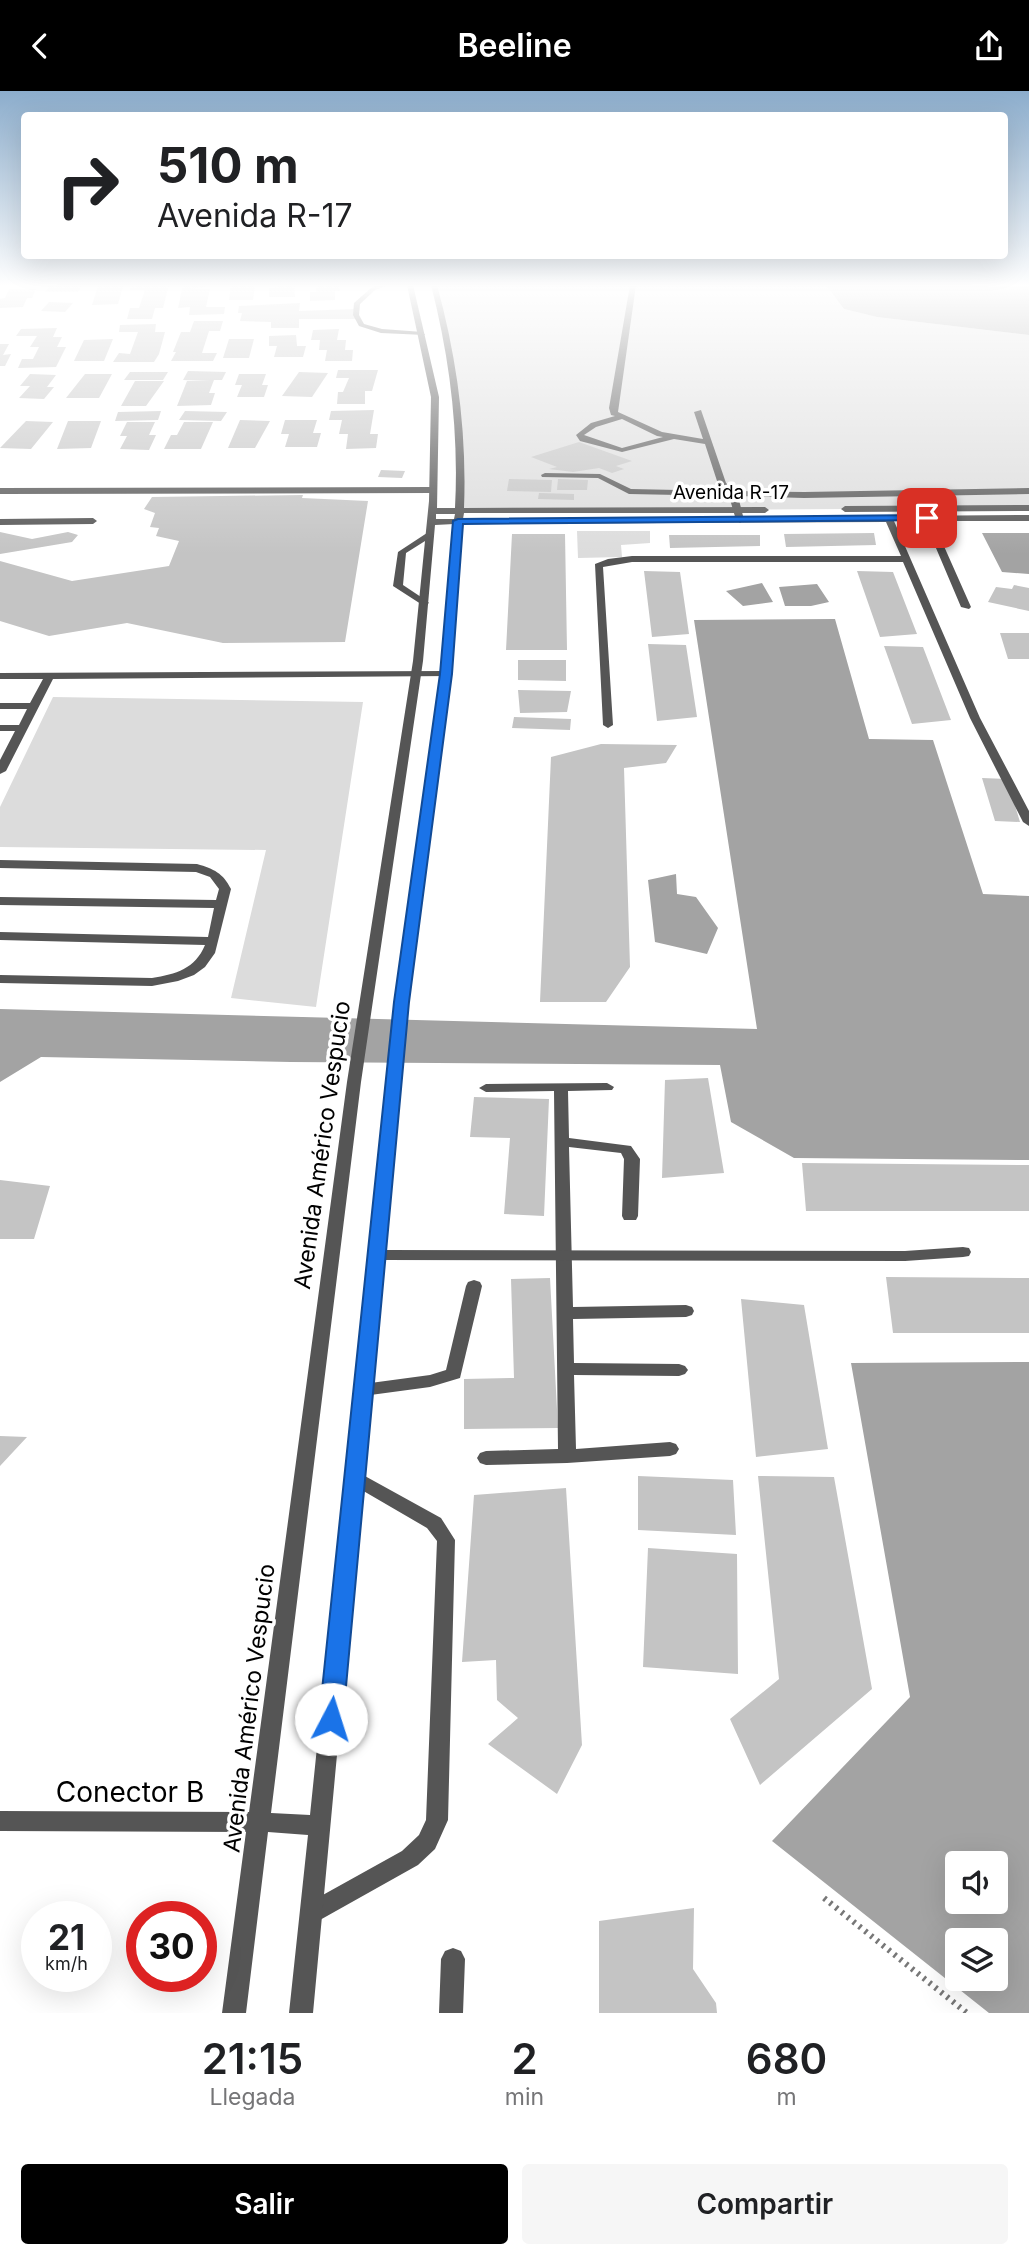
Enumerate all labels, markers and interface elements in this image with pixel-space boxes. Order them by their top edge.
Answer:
text: Beeline [457,26,572,65]
icon: back [21,27,59,65]
icon: share [970,27,1008,65]
text: 510 m [157,136,299,195]
icon: right [42,140,133,231]
text: Avenida R-17 [157,196,353,235]
street label: Avenida R-17 [673,481,789,504]
pin [897,488,957,548]
icon: arrive [908,499,946,537]
street label: Avenida Américo Vespucio [288,999,356,1291]
street label: Avenida Américo Vespucio [217,1562,281,1854]
position arrow [294,1682,368,1756]
street label: Conector B [56,1775,204,1809]
map controls [945,1851,1008,1991]
button: sound [945,1851,1008,1914]
speed limit sign: 30 [126,1901,217,1992]
text: 21 [48,1916,85,1958]
button: layers [945,1928,1008,1991]
text: km/h [45,1953,88,1974]
text: 21:15 [202,2033,303,2084]
text: 2 [511,2033,538,2084]
text: 680 [746,2033,827,2084]
text: Llegada [209,2083,295,2111]
text: min [505,2083,544,2111]
text: m [776,2083,797,2111]
button: Salir [21,2164,508,2244]
button: Compartir [522,2164,1008,2244]

